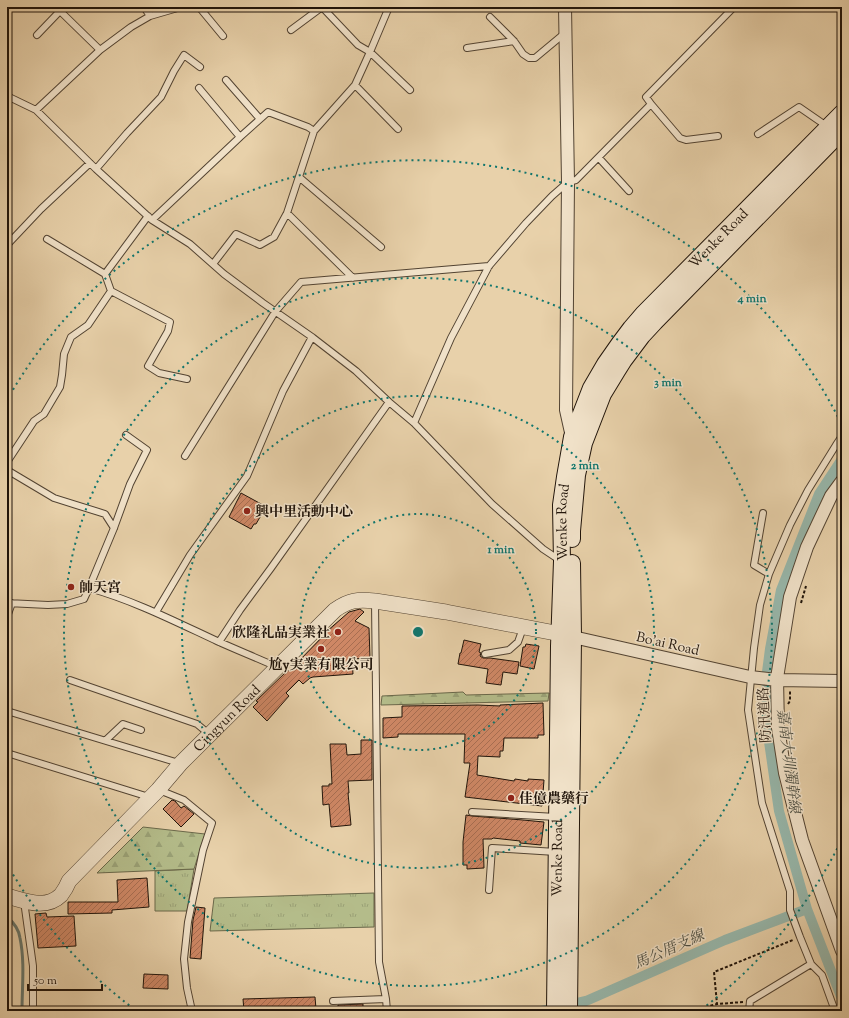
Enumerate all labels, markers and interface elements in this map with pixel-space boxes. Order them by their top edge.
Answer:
street label: Wenke Road [685,205,754,274]
text: 4 min [736,290,767,308]
text: 3 min [654,374,683,392]
text: 2 min [571,457,600,475]
street label: Wenke Road [553,482,576,561]
place label: 興中里活動中心 [255,503,353,523]
marker: 興中里活動中心 [242,506,252,516]
text: 1 min [486,541,515,559]
place label: 帥天宮 [79,579,121,599]
marker: 帥天宮 [66,582,76,592]
place label: 欣隆礼品実業社 [232,624,330,644]
centre of rings [411,625,425,639]
marker: 欣隆礼品実業社 [333,627,343,637]
street label: Bo'ai Road [634,628,701,662]
marker: 尬y実業有限公司 [316,644,326,654]
place label: 尬y実業有限公司 [269,656,373,676]
street label: Cingyun Road [190,681,266,757]
street label: 防汛道路 [755,686,777,743]
water label: 嘉南大圳濁幹線 [771,708,805,817]
place label: 佳億農藥行 [519,790,589,810]
marker: 佳億農藥行 [506,793,516,803]
street label: Wenke Road [548,819,569,897]
water label: 馬公厝支線 [631,925,710,975]
scale bar [28,966,102,992]
text: 50 m [33,972,57,990]

